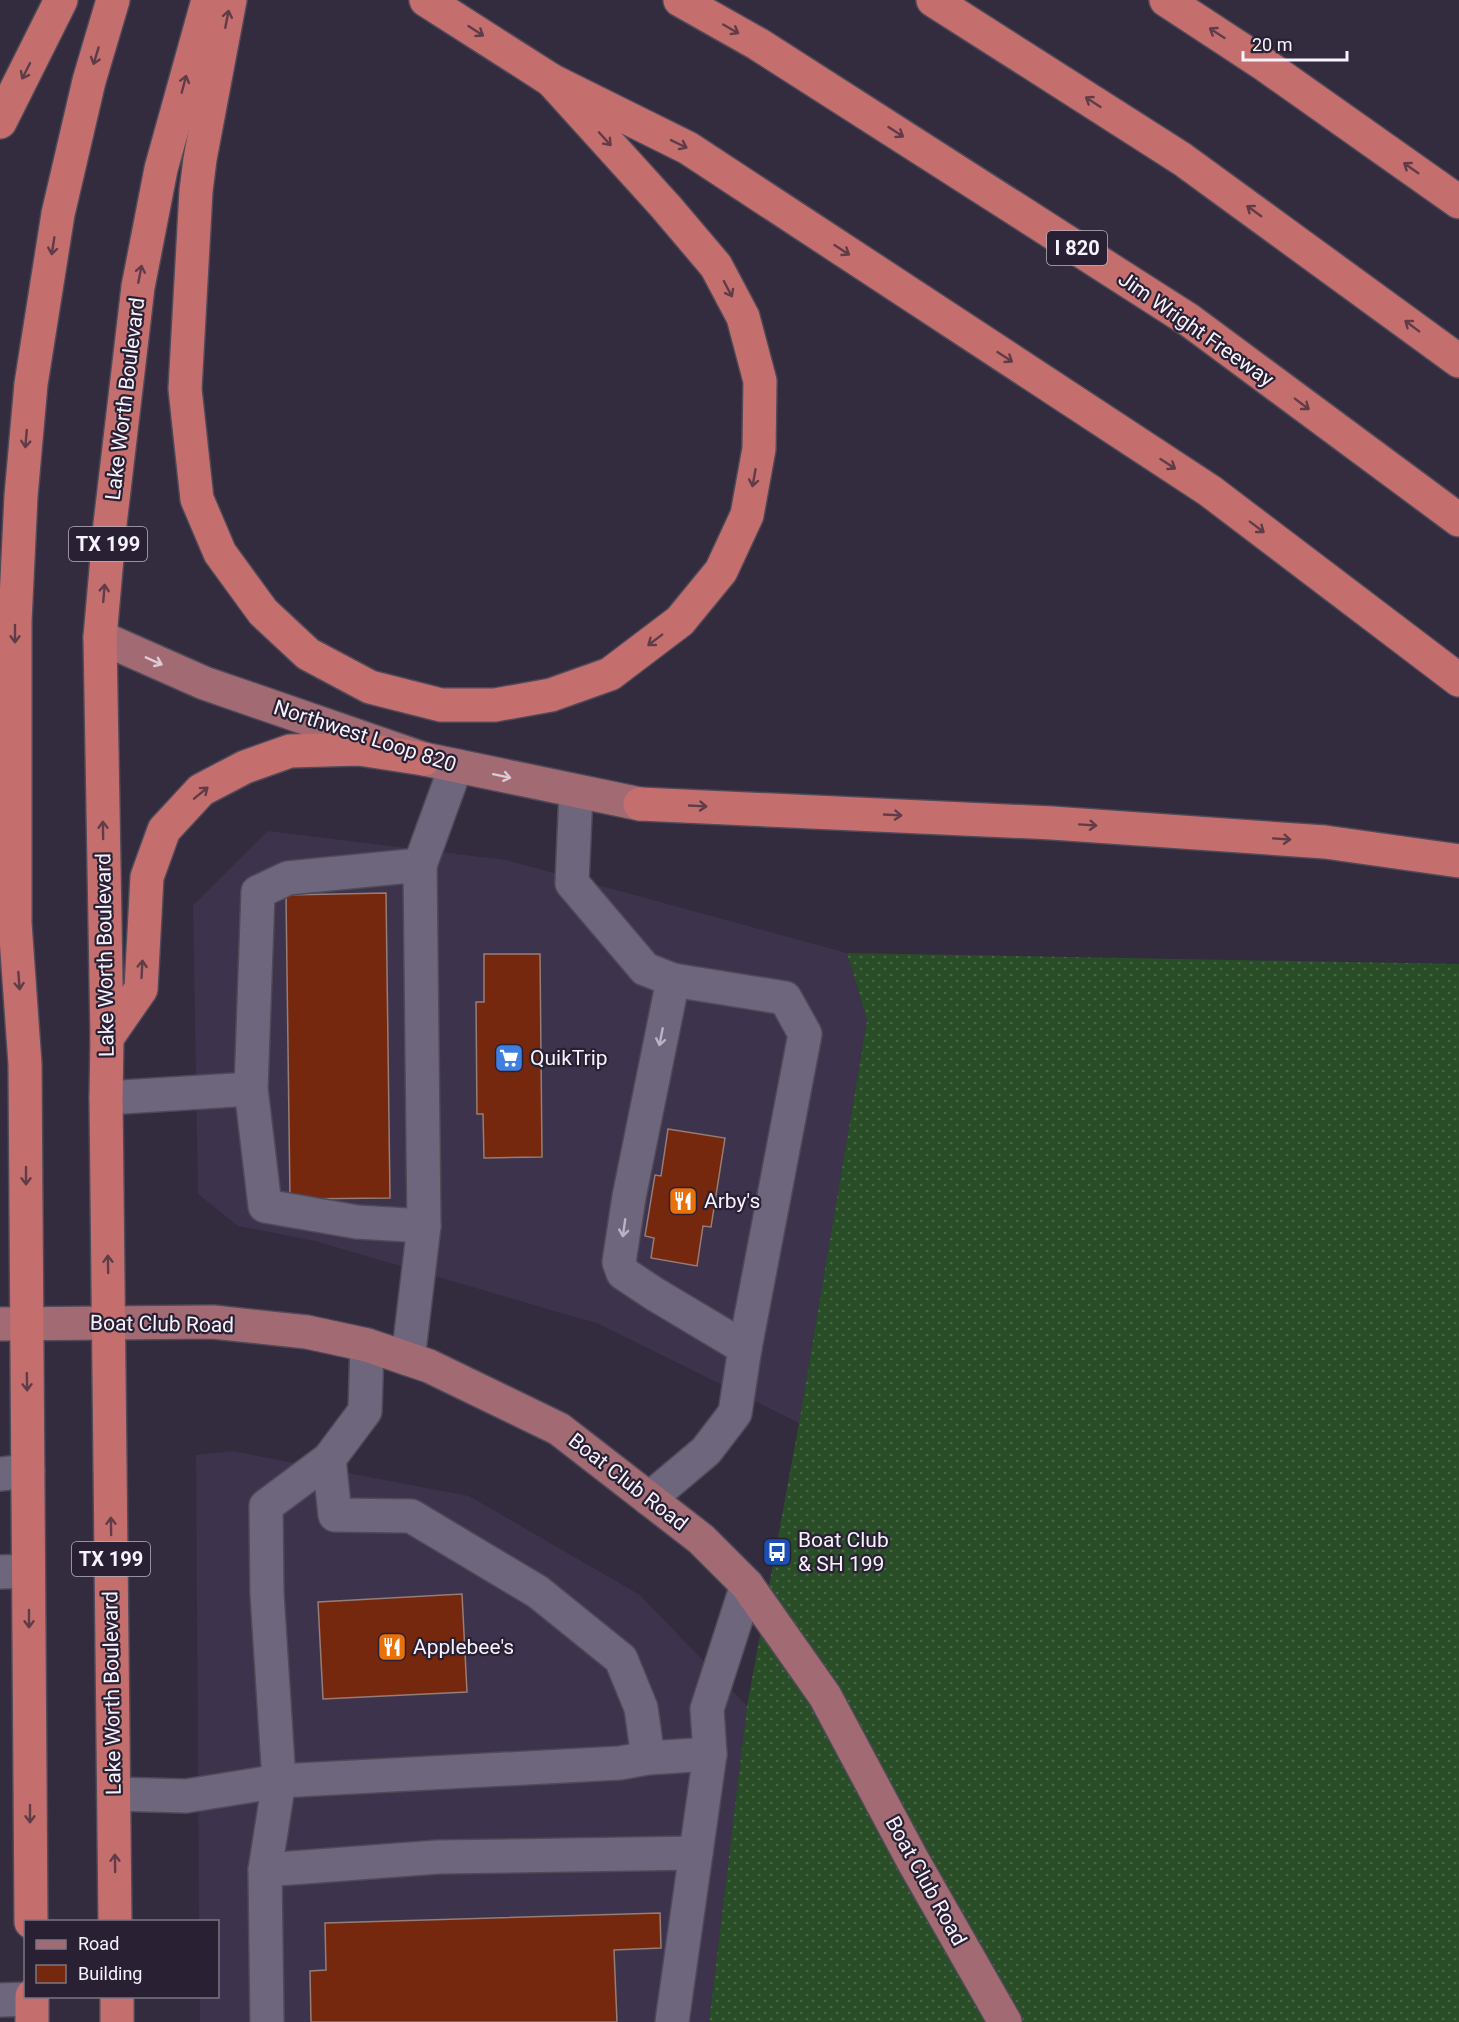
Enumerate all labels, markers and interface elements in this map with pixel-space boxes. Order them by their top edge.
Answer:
one-way arrow [222,9,233,29]
one-way arrow [722,23,739,35]
scale bar [1243,24,1346,62]
one-way arrow [467,25,484,37]
one-way arrow [1209,27,1225,39]
text: 20 m [1252,34,1292,55]
one-way arrow [90,46,101,65]
one-way arrow [19,62,31,80]
one-way arrow [179,75,191,94]
one-way arrow [1085,95,1102,107]
one-way arrow [887,127,904,139]
one-way arrow [598,131,612,146]
one-way arrow [670,138,688,150]
one-way arrow [1404,162,1420,174]
one-way arrow [1247,205,1263,217]
road number: I 820 [1047,231,1107,265]
one-way arrow [47,236,58,255]
one-way arrow [834,244,850,256]
one-way arrow [135,265,146,284]
street label: Jim Wright Freeway [1114,266,1278,392]
one-way arrow [723,280,734,298]
street label: Lake Worth Boulevard [101,296,149,502]
one-way arrow [1405,320,1421,332]
one-way arrow [997,351,1013,363]
one-way arrow [1294,398,1310,410]
one-way arrow [20,429,31,448]
one-way arrow [1160,458,1176,470]
one-way arrow [748,467,759,487]
one-way arrow [1249,520,1265,533]
road number: TX 199 [69,527,147,561]
one-way arrow [99,584,110,603]
one-way arrow [9,623,21,643]
one-way arrow [648,633,664,646]
one-way arrow [144,656,162,667]
street label: Northwest Loop 820 [271,695,459,777]
one-way arrow [492,770,511,782]
one-way arrow [192,786,208,799]
one-way arrow [687,801,707,812]
one-way arrow [882,810,902,821]
one-way arrow [98,820,109,840]
one-way arrow [1077,820,1097,831]
one-way arrow [1272,833,1292,844]
street label: Lake Worth Boulevard [91,853,119,1057]
one-way arrow [136,960,147,980]
one-way arrow [14,971,25,991]
one-way arrow [655,1027,666,1046]
supermarket icon: QuikTrip [493,1042,525,1074]
place label: QuikTrip [530,1046,608,1070]
one-way arrow [20,1166,32,1186]
restaurant icon: Arby's [667,1185,699,1217]
place label: Arby's [704,1189,760,1213]
one-way arrow [619,1218,630,1238]
one-way arrow [102,1255,114,1275]
street label: Boat Club Road [90,1311,234,1337]
one-way arrow [21,1372,33,1392]
street label: Boat Club Road [564,1428,692,1536]
one-way arrow [105,1516,117,1536]
place label: Boat Club & SH 199 [798,1528,889,1576]
bus stop icon: Boat Club & SH 199 [761,1536,793,1568]
road number: TX 199 [72,1542,150,1576]
street label: Lake Worth Boulevard [98,1591,126,1795]
one-way arrow [23,1609,35,1629]
restaurant icon: Applebee's [376,1631,408,1663]
place label: Applebee's [413,1635,514,1659]
one-way arrow [24,1804,36,1824]
street label: Boat Club Road [881,1812,971,1950]
one-way arrow [109,1854,120,1874]
legend [24,1920,219,1998]
text: Road [78,1933,119,1954]
text: Building [78,1963,142,1984]

